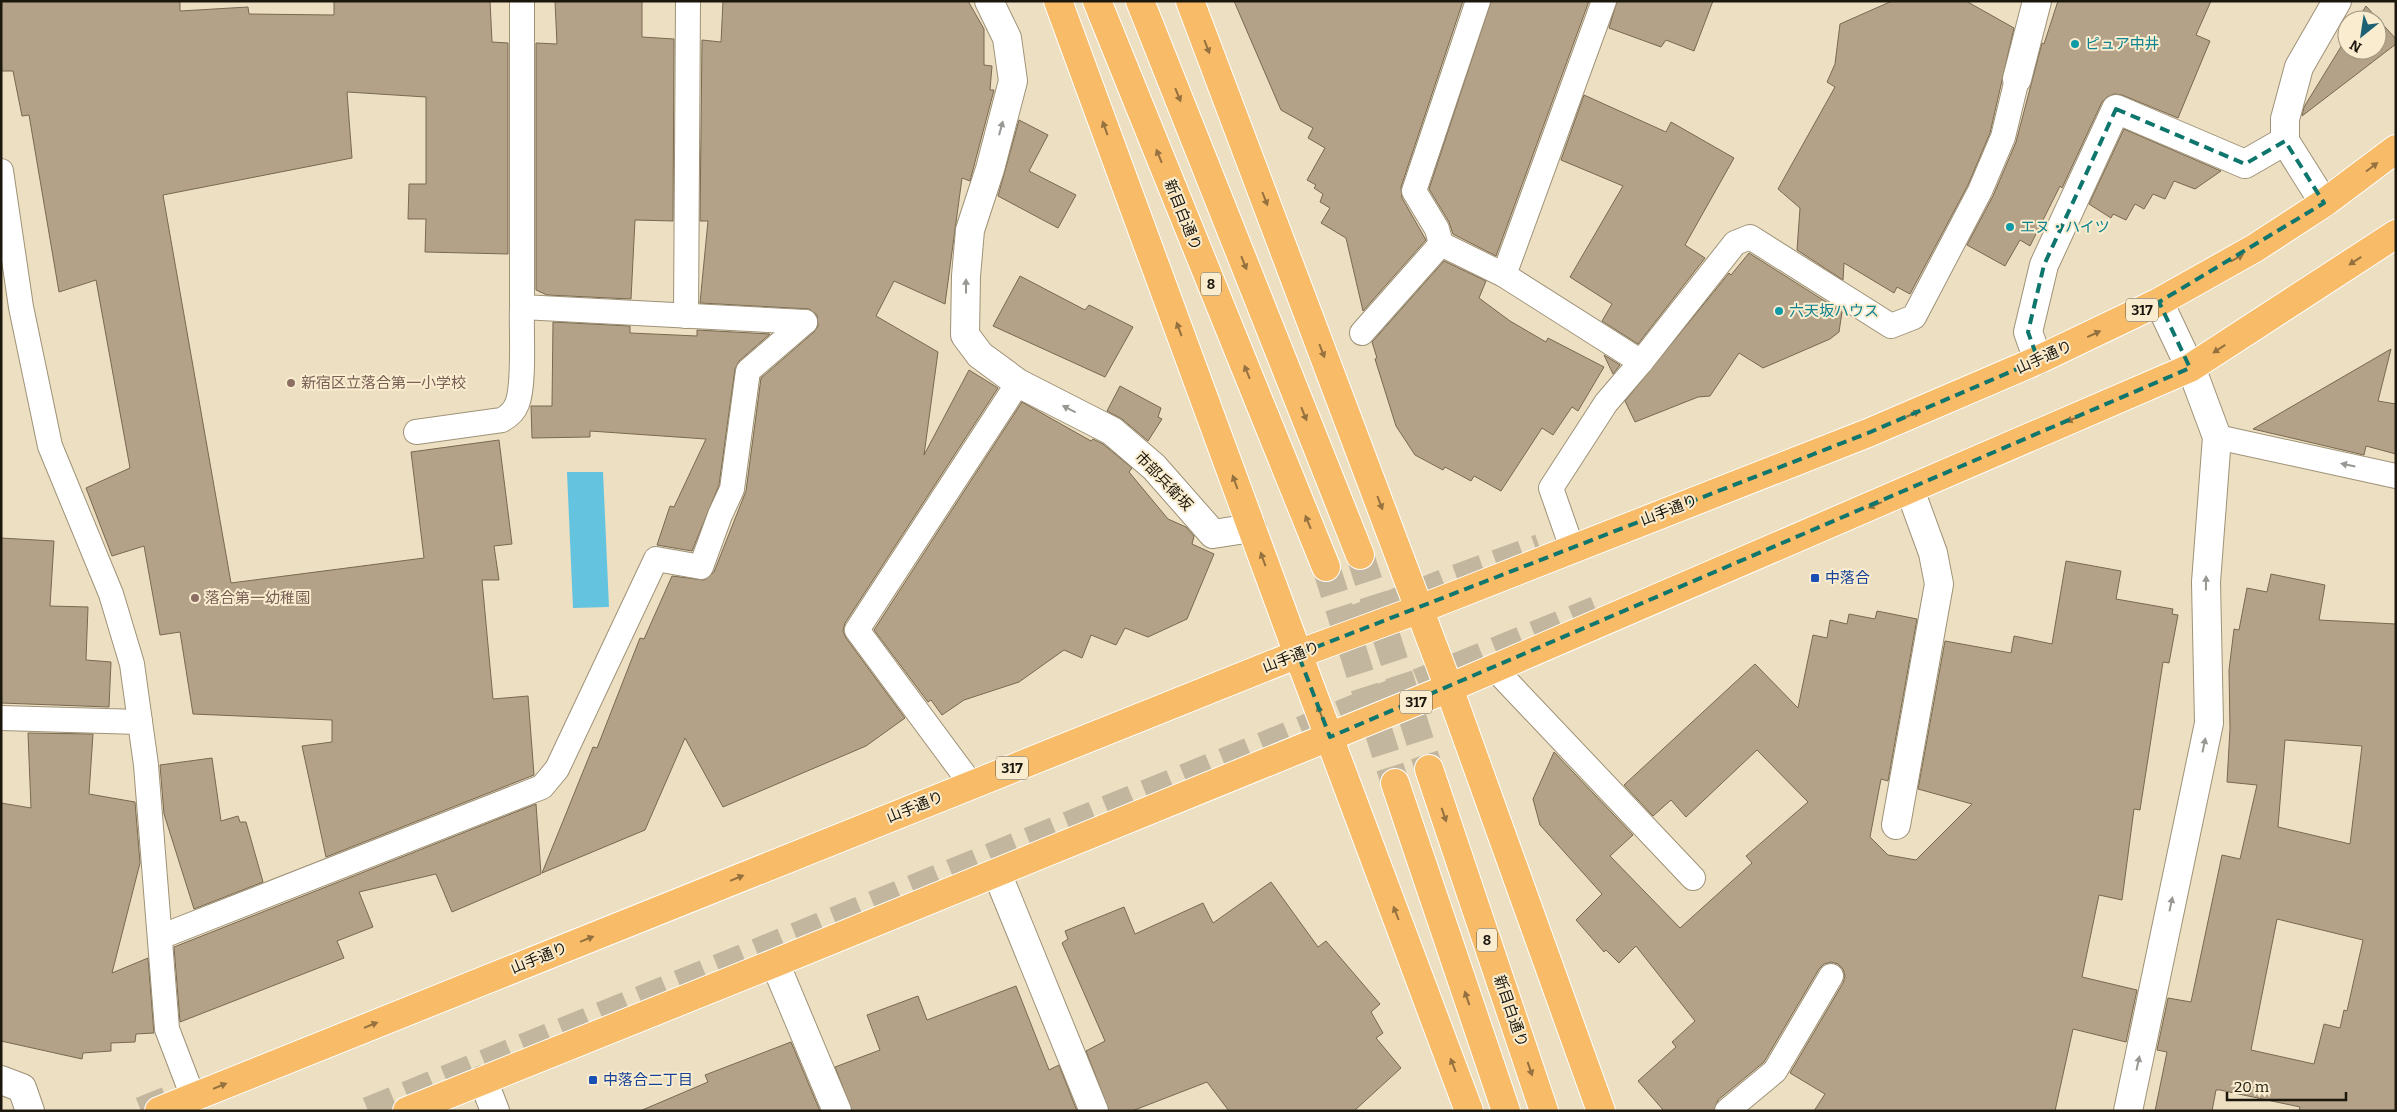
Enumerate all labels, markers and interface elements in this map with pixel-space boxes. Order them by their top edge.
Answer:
north arrow [2337,10,2387,60]
place label: ピュア中井 [2085,35,2160,53]
text: N [2347,36,2365,56]
marker: ピュア中井 [2069,38,2081,50]
one-way arrow [1203,40,1211,55]
one-way arrow [1174,88,1182,102]
one-way arrow [1101,120,1109,135]
one-way arrow [997,121,1005,136]
one-way arrow [1155,149,1163,163]
one-way arrow [2365,162,2379,172]
street label: 新目白通り [1161,177,1205,253]
one-way arrow [1261,192,1269,206]
place label: エヌ・ハイツ [2020,218,2110,236]
marker: エヌ・ハイツ [2004,221,2016,233]
one-way arrow [2230,254,2244,262]
one-way arrow [1241,255,1248,270]
one-way arrow [2348,256,2362,265]
road number: 8 [1201,272,1221,296]
one-way arrow [962,278,970,294]
road number: 317 [2126,298,2158,322]
place label: 六天坂ハウス [1789,302,1879,320]
marker: 六天坂ハウス [1773,305,1785,317]
one-way arrow [1175,322,1182,337]
one-way arrow [2086,330,2101,338]
street label: 山手通り [2013,337,2075,377]
one-way arrow [1318,344,1326,359]
one-way arrow [2212,345,2226,354]
one-way arrow [1243,364,1251,379]
place label: 新宿区立落合第一小学校 [301,374,466,392]
marker: 新宿区立落合第一小学校 [285,377,297,389]
one-way arrow [1061,405,1076,413]
one-way arrow [1301,406,1308,421]
one-way arrow [1906,409,1920,417]
one-way arrow [2066,416,2080,424]
street label: 市部兵衛坂 [1131,448,1197,514]
one-way arrow [2341,461,2356,469]
one-way arrow [1231,474,1239,489]
street label: 山手通り [1638,491,1700,529]
one-way arrow [1377,495,1384,510]
one-way arrow [1868,502,1883,510]
one-way arrow [1304,514,1312,529]
one-way arrow [1259,551,1267,566]
place label: 中落合 [1825,569,1870,587]
marker: 中落合 [1809,572,1821,584]
one-way arrow [2203,574,2211,590]
place label: 落合第一幼稚園 [205,589,310,607]
marker: 落合第一幼稚園 [189,592,201,604]
street label: 山手通り [1260,638,1322,676]
road number: 317 [1400,690,1432,714]
one-way arrow [1316,704,1323,719]
one-way arrow [2200,737,2208,752]
road number: 317 [996,756,1028,780]
street label: 山手通り [884,787,946,827]
one-way arrow [1441,808,1449,823]
one-way arrow [730,874,745,881]
one-way arrow [2167,896,2175,911]
one-way arrow [1392,905,1399,920]
road number: 8 [1477,928,1497,952]
one-way arrow [580,934,594,942]
street label: 山手通り [508,938,570,978]
street label: 新目白通り [1490,973,1532,1049]
one-way arrow [1463,991,1471,1006]
one-way arrow [364,1021,378,1029]
one-way arrow [2134,1055,2142,1071]
one-way arrow [1449,1057,1457,1072]
one-way arrow [1527,1061,1534,1076]
scale bar [2227,1070,2346,1102]
place label: 中落合二丁目 [603,1071,693,1089]
marker: 中落合二丁目 [587,1074,599,1086]
text: 20 m [2234,1078,2270,1096]
one-way arrow [213,1082,228,1090]

